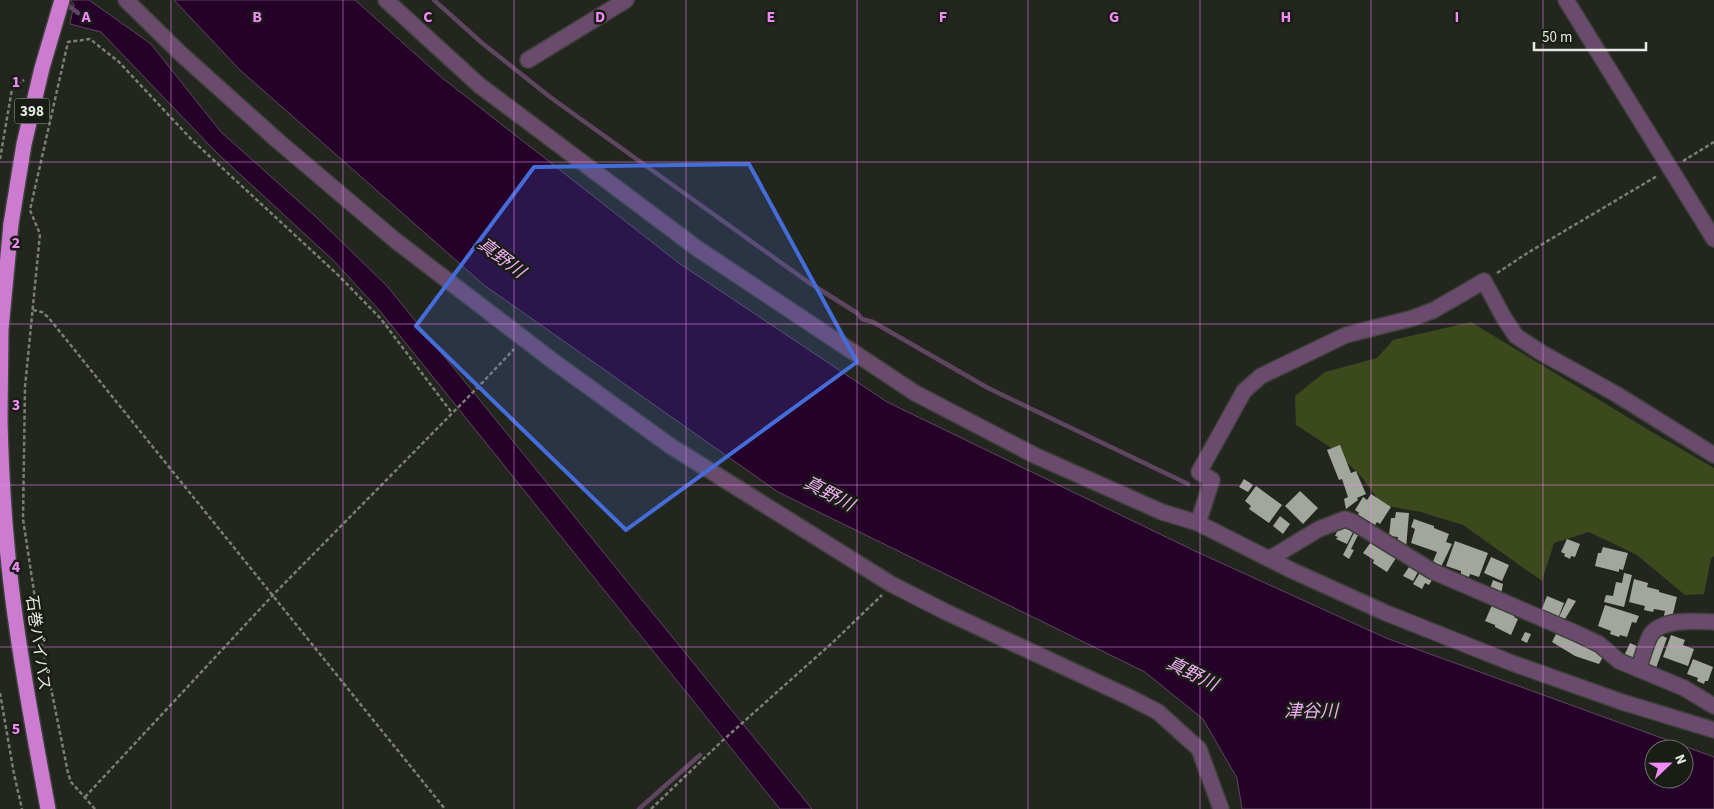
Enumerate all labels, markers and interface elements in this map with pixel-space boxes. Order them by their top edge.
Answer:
text: A [80,6,91,28]
text: B [252,6,262,28]
text: C [423,6,433,28]
text: D [595,6,605,28]
text: E [767,6,775,28]
text: F [939,6,947,28]
text: G [1109,6,1119,28]
text: H [1281,6,1291,28]
text: I [1455,6,1459,28]
scale bar [1534,20,1646,52]
text: 50 m [1542,27,1572,48]
text: 1 [12,71,20,93]
road number: 398 [15,98,50,124]
text: 2 [12,232,20,254]
water label: 真野川 [472,232,532,285]
text: 3 [12,394,20,416]
water label: 真野川 [799,470,860,519]
text: 4 [12,556,21,578]
street label: 石巻バイパス [20,594,56,692]
water label: 真野川 [1162,651,1224,698]
water label: 津谷川 [1284,699,1340,724]
text: 5 [12,718,20,740]
north arrow [1644,739,1694,789]
text: N [1669,751,1691,768]

